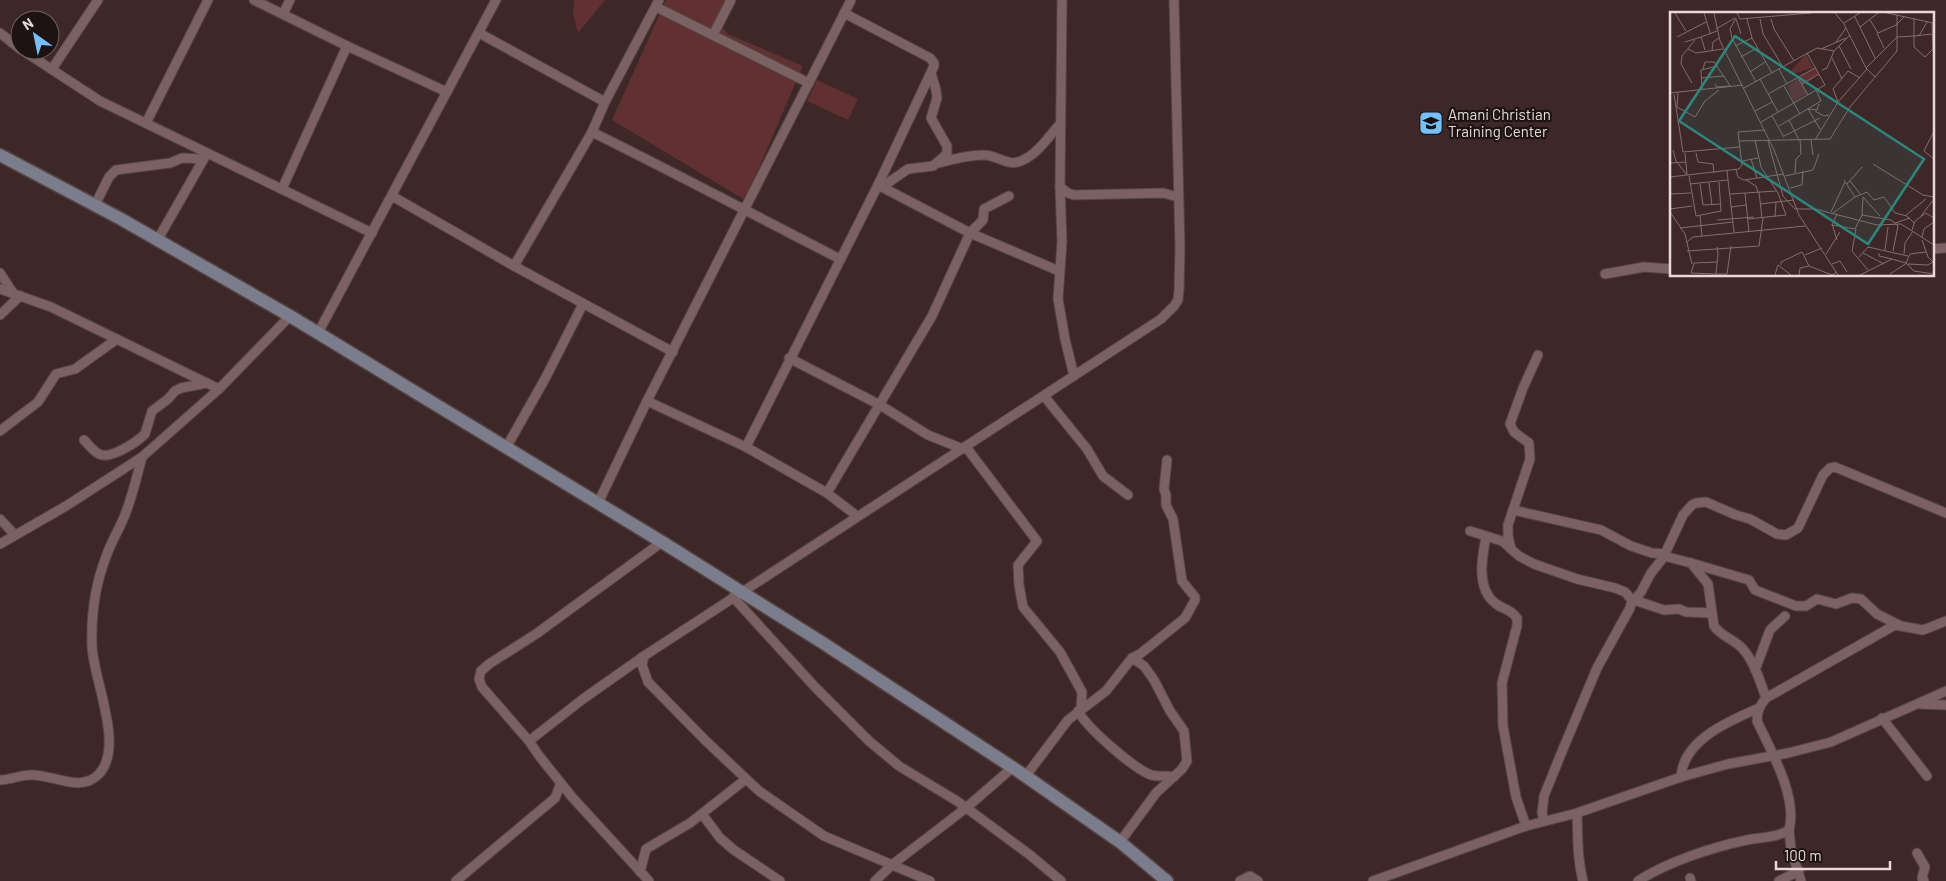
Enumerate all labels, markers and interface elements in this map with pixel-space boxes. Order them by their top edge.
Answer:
north arrow [10,10,60,60]
inset map [1670,12,1934,276]
text: N [19,14,36,33]
place label: Amani Christian Training Center [1448,105,1551,140]
school or university icon: Amani Christian Training Center [1418,110,1444,136]
scale bar [1776,838,1890,870]
text: 100 m [1784,846,1822,864]

